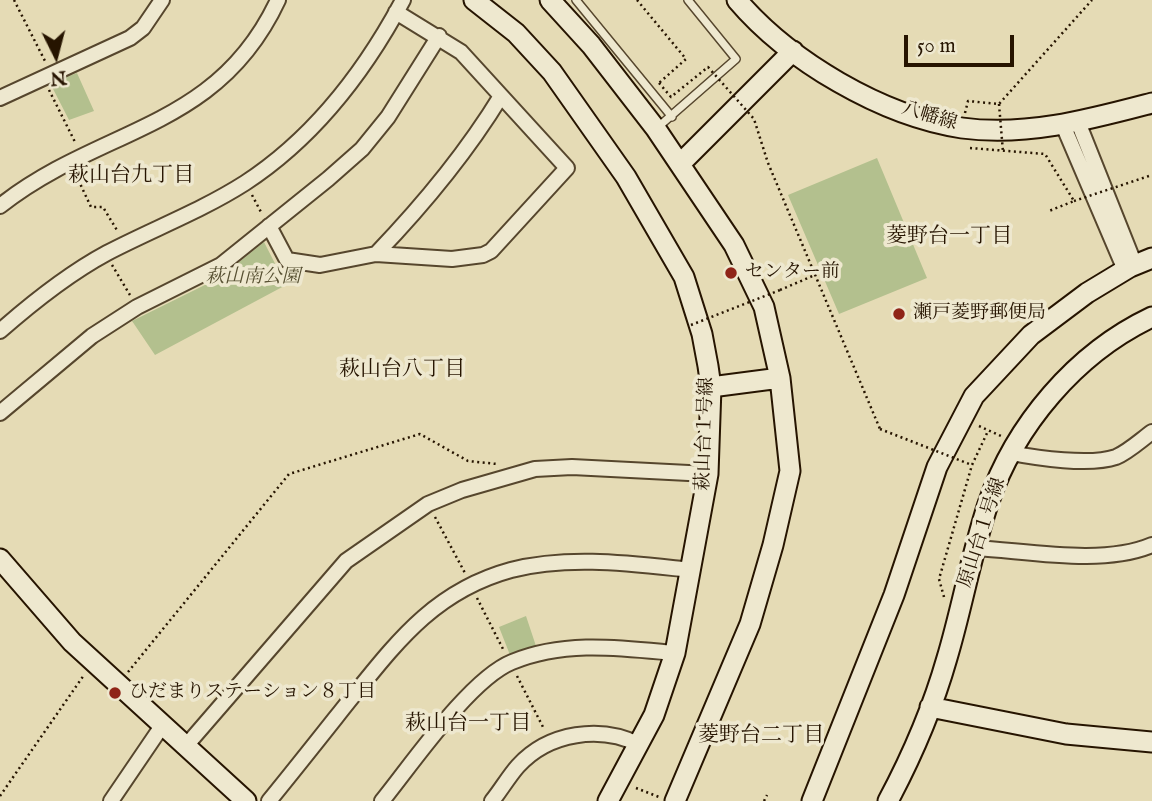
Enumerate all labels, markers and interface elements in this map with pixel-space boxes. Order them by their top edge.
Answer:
north arrow [21,21,91,91]
scale bar [907,21,1017,65]
text: 50 m [917,33,956,60]
text: N [49,64,68,90]
street label: 八幡線 [898,98,960,136]
district label: 萩山台九丁目 [68,164,194,190]
district label: 菱野台一丁目 [886,225,1012,251]
place label: センター前 [745,262,840,284]
marker: センター前 [723,265,739,281]
park label: 萩山南公園 [206,267,300,289]
place label: 瀬戸菱野郵便局 [913,303,1046,325]
marker: 瀬戸菱野郵便局 [891,306,907,322]
district label: 萩山台八丁目 [339,358,465,384]
street label: 萩山台１号線 [693,377,719,491]
street label: 原山台１号線 [955,475,1011,591]
place label: ひだまりステーション８丁目 [129,682,376,704]
marker: ひだまりステーション８丁目 [107,685,123,701]
district label: 萩山台一丁目 [405,712,531,738]
district label: 菱野台二丁目 [698,724,824,750]

